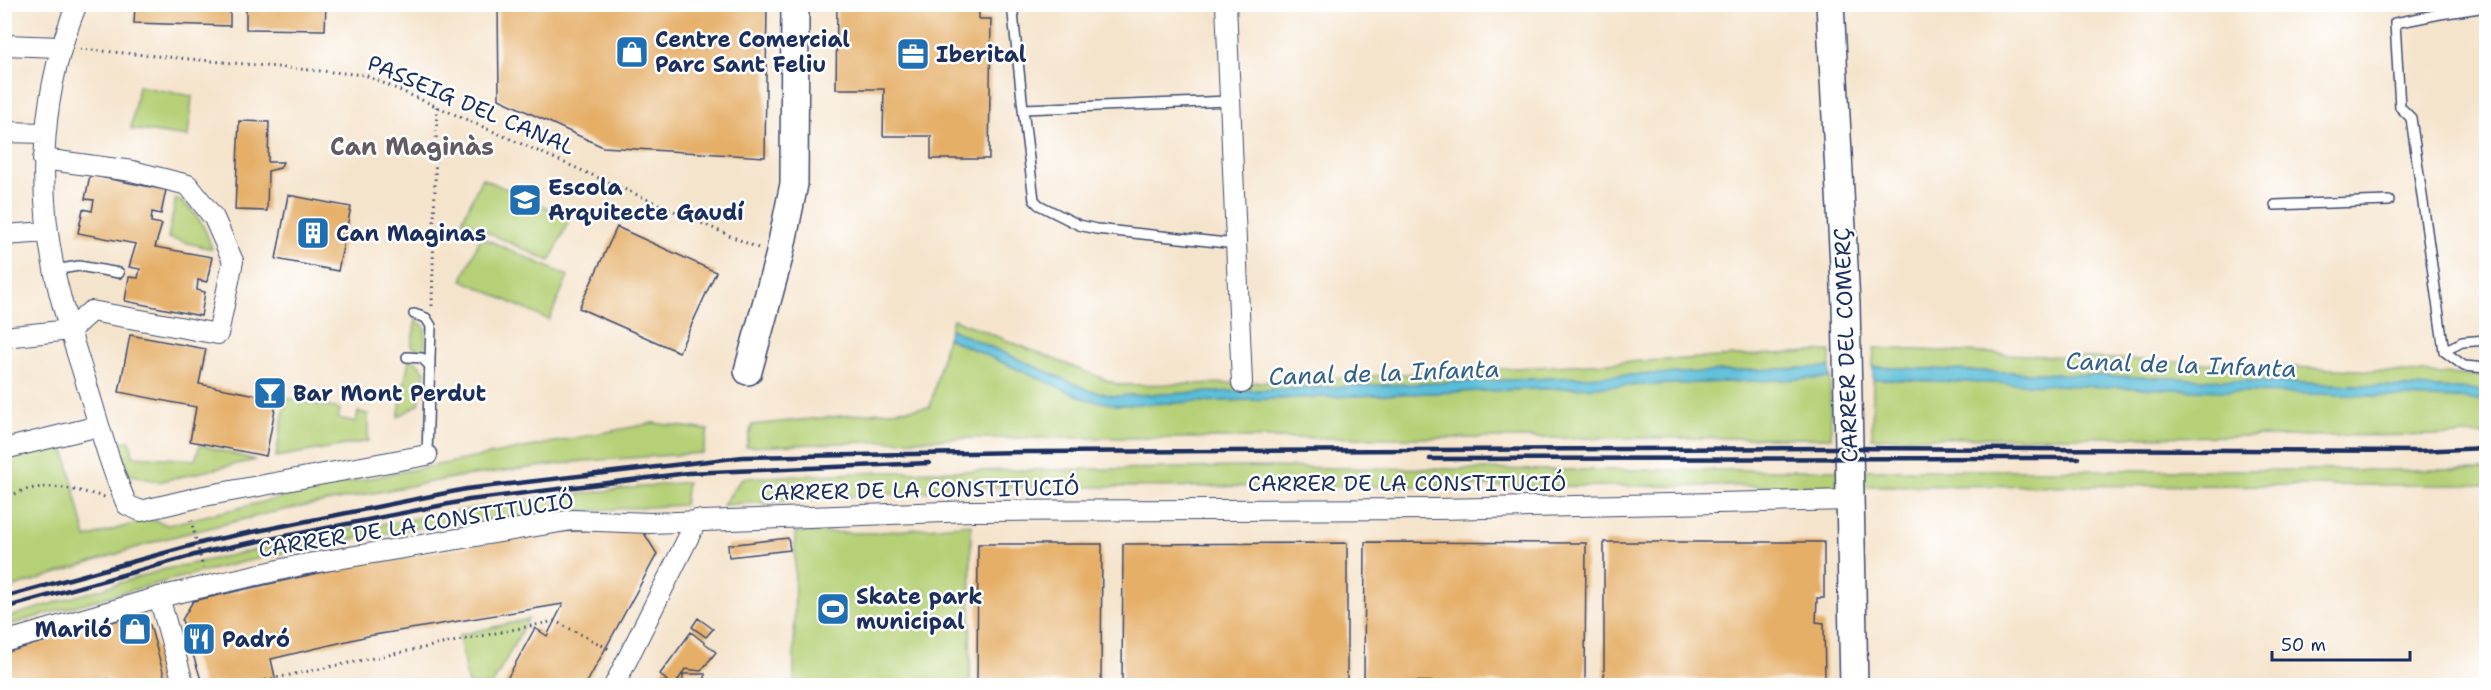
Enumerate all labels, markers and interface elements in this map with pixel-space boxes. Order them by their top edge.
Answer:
place label: Centre Comercial Parc Sant Feliu [655,25,850,79]
shop icon: Centre Comercial Parc Sant Feliu [614,34,650,70]
office icon: Iberital [895,36,931,72]
place label: Iberital [936,40,1027,69]
street label: PASSEIG DEL CANAL [363,48,579,162]
district label: Can Maginàs [330,131,494,163]
place label: Escola Arquitecte Gaudí [548,173,745,227]
school or university icon: Escola Arquitecte Gaudí [507,182,543,218]
building icon: Can Maginas [295,215,331,251]
place label: Can Maginas [336,219,486,248]
street label: CARRER DEL COMERÇ [1827,227,1865,463]
water label: Canal de la Infanta [2065,345,2297,385]
water label: Canal de la Infanta [1268,353,1500,393]
bar icon: Bar Mont Perdut [252,375,288,411]
place label: Bar Mont Perdut [293,379,487,408]
street label: CARRER DE LA CONSTITUCIÓ [1248,469,1566,498]
street label: CARRER DE LA CONSTITUCIÓ [760,473,1080,507]
street label: CARRER DE LA CONSTITUCIÓ [256,486,576,564]
place label: Skate park municipal [856,582,983,636]
sports icon: Skate park municipal [815,591,851,627]
shop icon: Mariló [117,611,153,647]
place label: Mariló [35,615,112,644]
restaurant icon: Padró [181,621,217,657]
scale bar [2272,624,2410,662]
place label: Padró [222,625,290,654]
text: 50 m [2281,633,2326,657]

